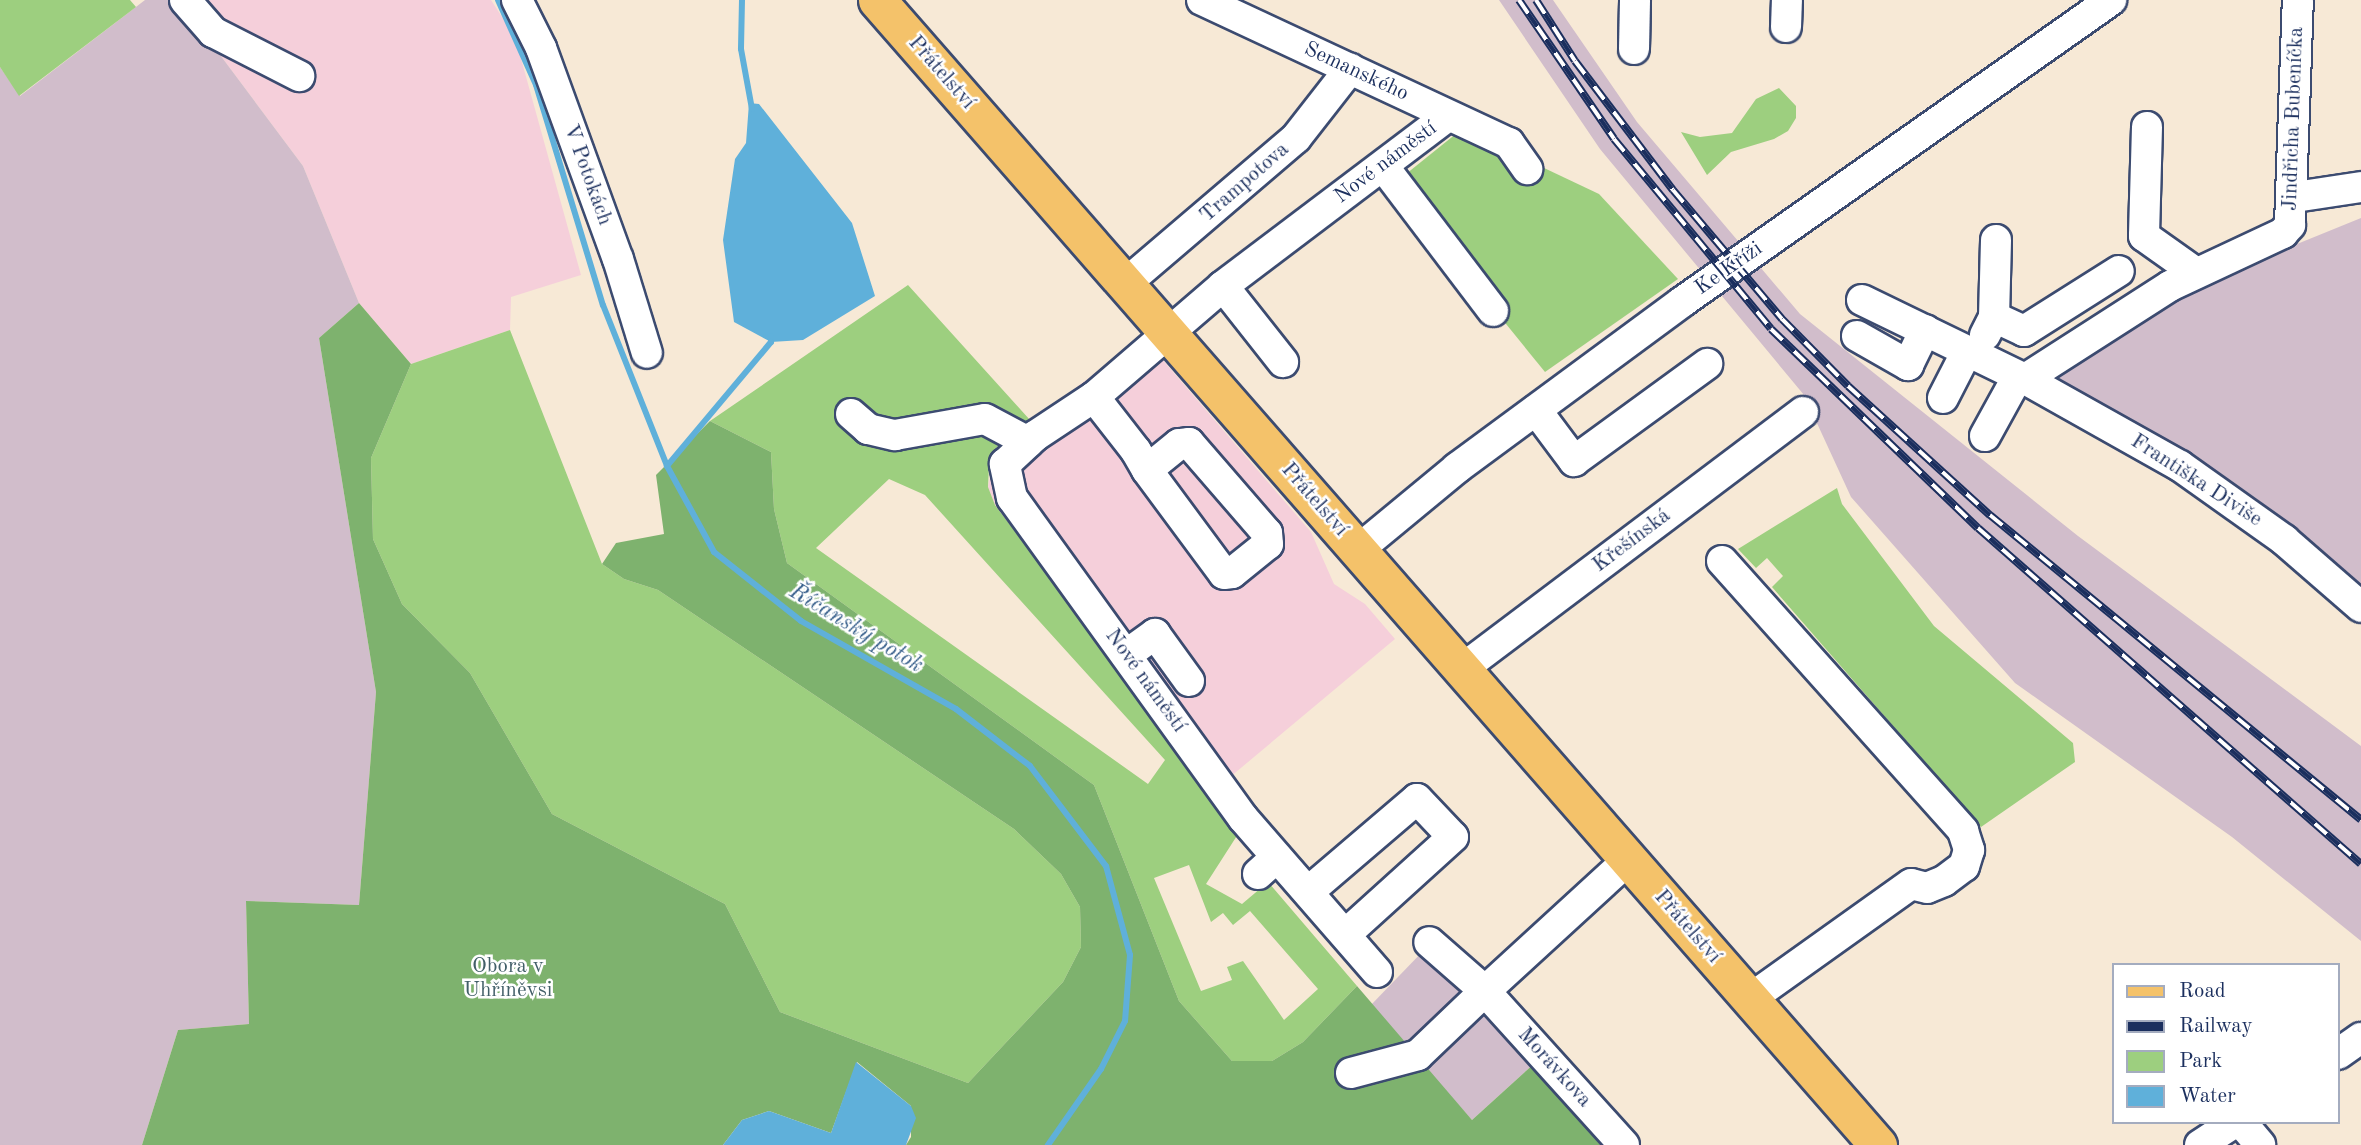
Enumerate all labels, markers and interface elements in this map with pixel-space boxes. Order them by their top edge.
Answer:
street label: Jindřicha Bubeníčka [2278,27,2310,211]
street label: Přátelství [902,31,980,115]
street label: Semanského [1300,37,1412,107]
street label: Nové náměstí [1330,116,1442,210]
street label: V Potokách [557,121,617,229]
street label: Trampotova [1195,138,1295,228]
street label: Ke Kříži [1690,237,1768,301]
street label: Františka Diviše [2126,429,2266,533]
street label: Přátelství [1275,458,1353,542]
street label: Křešínská [1588,504,1676,578]
water label: Říčanský potok [784,578,928,680]
street label: Nové náměstí [1099,624,1191,738]
street label: Přátelství [1648,885,1726,969]
park label: Obora v Uhříněvsi [464,954,552,1004]
legend [2112,963,2340,1124]
text: Road [2179,981,2226,1002]
text: Railway [2179,1016,2253,1037]
street label: Morávkova [1512,1023,1596,1113]
text: Park [2179,1051,2222,1072]
text: Water [2179,1086,2236,1107]

